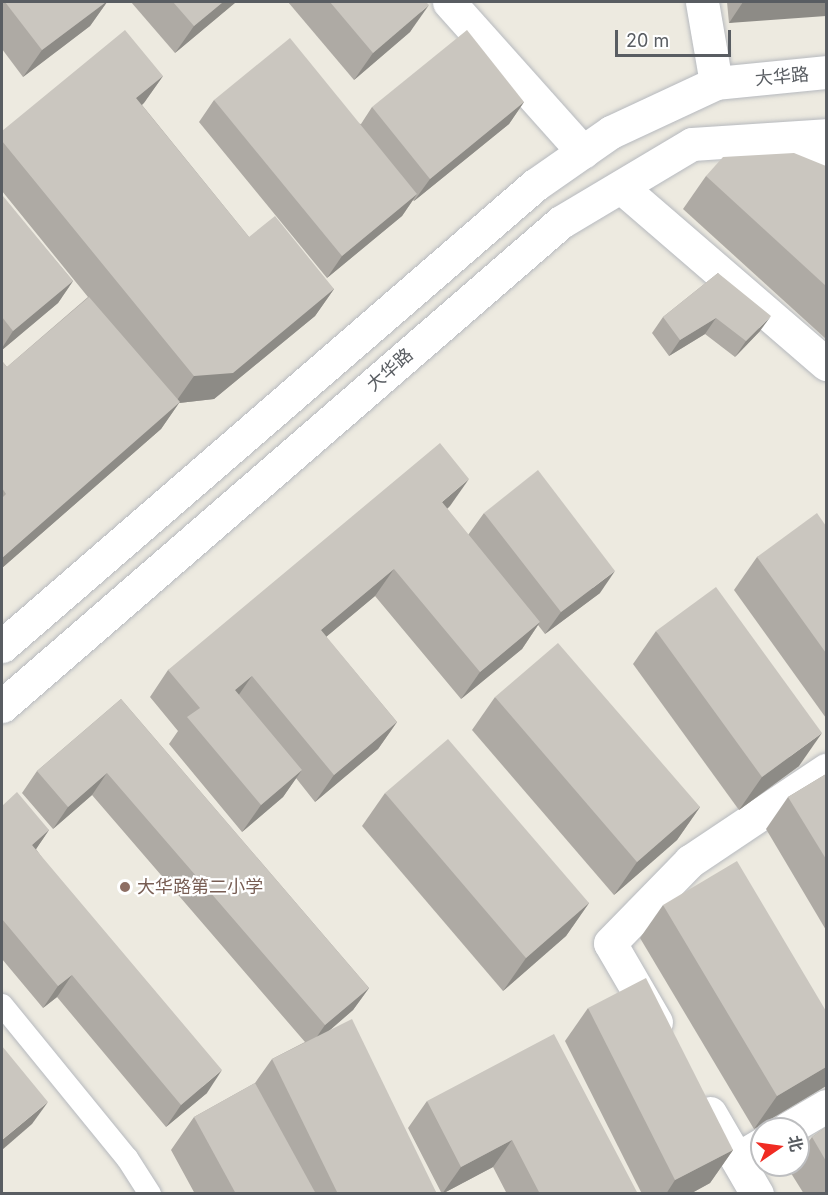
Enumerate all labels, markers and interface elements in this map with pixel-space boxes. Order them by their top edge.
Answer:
scale bar [618,18,734,56]
text: 20 m [626,30,669,51]
street label: 大华路 [754,64,810,90]
street label: 大华路 [363,344,417,396]
place label: 大华路第二小学 [137,876,263,898]
marker: 大华路第二小学 [118,880,132,894]
north arrow [750,1117,810,1177]
text: 北 [784,1133,807,1153]

